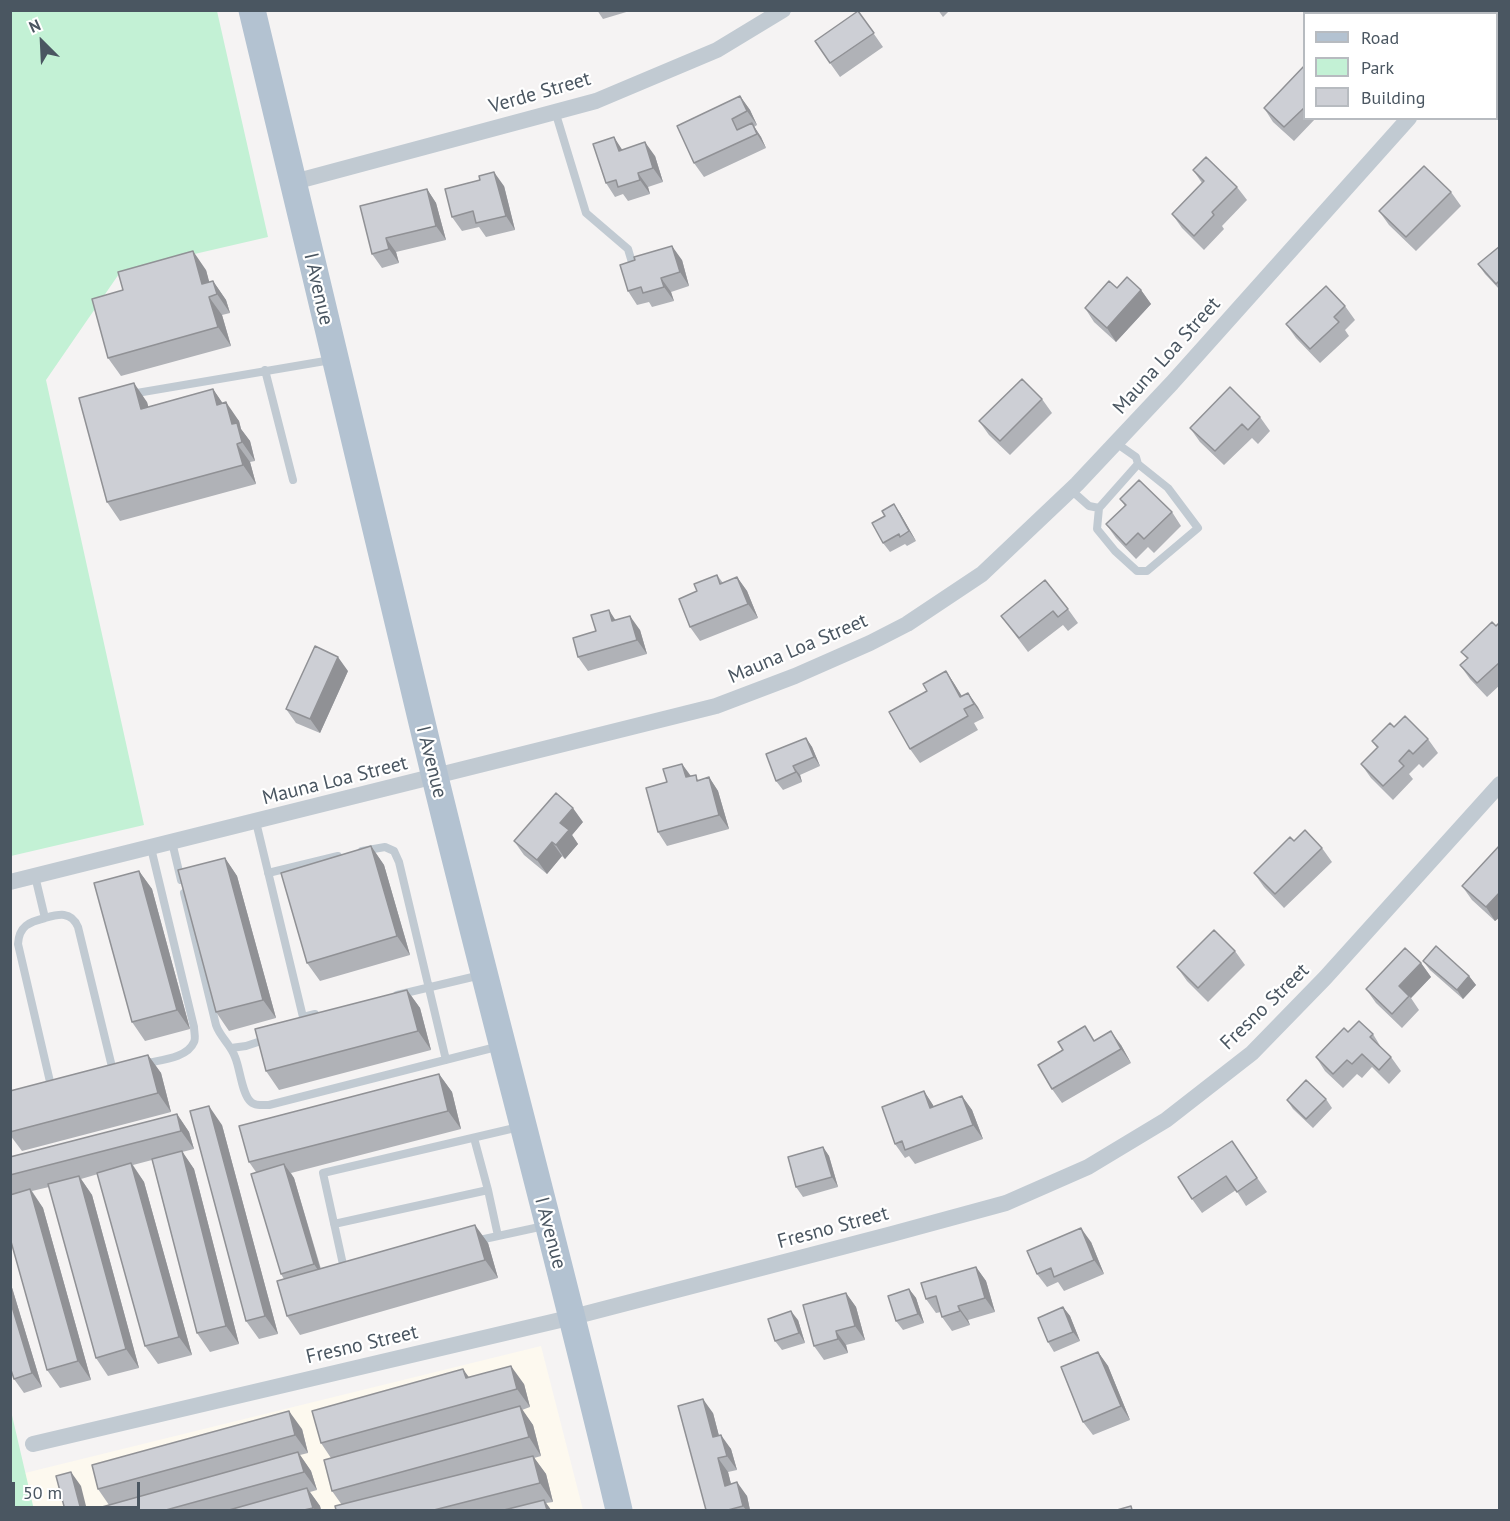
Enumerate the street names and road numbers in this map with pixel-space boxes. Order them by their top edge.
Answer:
street label: Verde Street [486,67,594,119]
street label: I Avenue [298,250,338,328]
street label: Mauna Loa Street [1108,293,1226,419]
street label: Mauna Loa Street [725,609,871,689]
street label: I Avenue [410,723,452,801]
street label: Mauna Loa Street [260,751,410,811]
street label: Fresno Street [1216,959,1314,1055]
street label: I Avenue [529,1194,571,1272]
street label: Fresno Street [775,1202,891,1254]
street label: Fresno Street [304,1321,420,1369]

